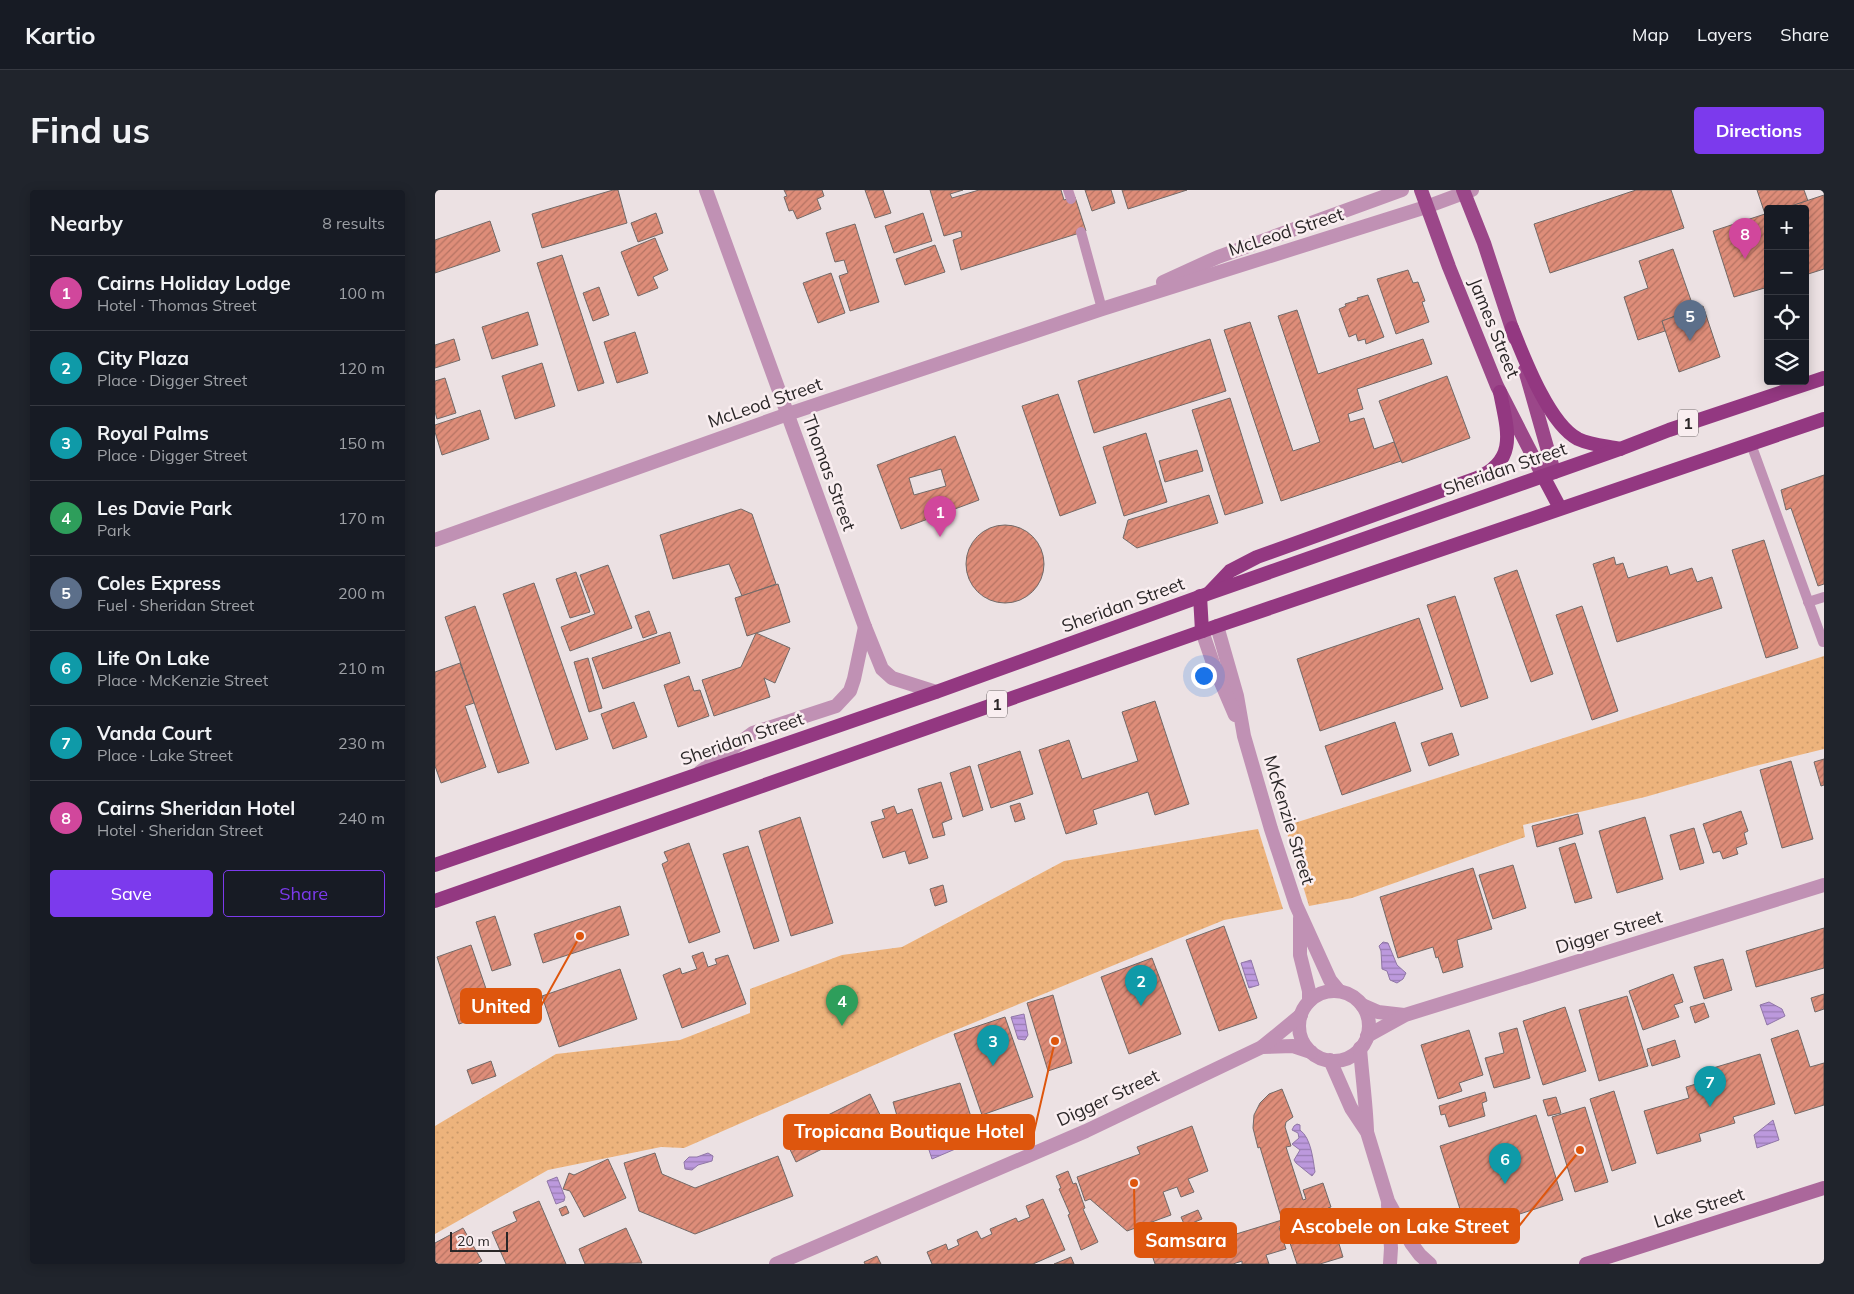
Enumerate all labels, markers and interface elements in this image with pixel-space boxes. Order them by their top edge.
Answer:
text: Kartio [25,20,96,50]
text: Map [1632,23,1669,46]
text: Layers [1697,23,1752,46]
text: Share [1780,23,1829,46]
button: Directions [1694,107,1824,154]
text: Find us [30,108,150,152]
street label: McLeod Street [1226,202,1346,261]
map controls [1764,205,1809,385]
button: + [1764,205,1809,250]
text: Nearby [50,210,123,236]
text: 8 results [322,213,385,233]
pin: 8 [1729,218,1761,259]
button: − [1764,250,1809,295]
text: Cairns Holiday Lodge [97,271,291,295]
street label: James Street [1464,274,1525,381]
text: 1 [61,283,71,303]
text: 100 m [338,283,385,303]
text: Hotel · Thomas Street [97,295,257,315]
button: locate [1764,295,1809,340]
pin: 5 [1674,300,1706,341]
button: layers [1764,340,1809,385]
text: City Plaza [97,346,189,370]
text: 2 [61,358,71,378]
text: 120 m [338,358,385,378]
text: Place · Digger Street [97,370,247,390]
street label: McLeod Street [705,372,825,433]
road number: 1 [1678,410,1698,437]
street label: Thomas Street [798,412,861,534]
text: Royal Palms [97,421,209,445]
text: 3 [61,433,71,453]
text: 150 m [338,433,385,453]
street label: Sheridan Street [1440,437,1570,500]
text: Place · Digger Street [97,445,247,465]
text: Les Davie Park [97,496,232,520]
pin: 1 [924,496,956,537]
text: 4 [61,508,71,528]
text: 170 m [338,508,385,528]
text: Park [97,520,131,540]
text: Coles Express [97,571,221,595]
street label: Sheridan Street [1058,572,1187,637]
text: 5 [61,583,71,603]
text: 200 m [338,583,385,603]
text: Fuel · Sheridan Street [97,595,254,615]
text: Life On Lake [97,646,210,670]
text: 6 [61,658,71,678]
text: 210 m [338,658,385,678]
your location [1191,663,1217,689]
text: Place · McKenzie Street [97,670,268,690]
road number: 1 [987,690,1007,718]
street label: Sheridan Street [677,707,807,770]
text: Vanda Court [97,721,212,745]
text: 7 [61,733,71,753]
text: 230 m [338,733,385,753]
text: Place · Lake Street [97,745,233,765]
street label: McKenzie Street [1259,753,1320,887]
text: Cairns Sheridan Hotel [97,796,295,820]
text: 8 [61,808,71,828]
text: 240 m [338,808,385,828]
text: Hotel · Sheridan Street [97,820,263,840]
button: Save [50,870,213,917]
button: Share [223,870,385,917]
street label: Digger Street [1553,904,1665,959]
pin: 2 [1125,965,1157,1006]
pin: 4 [826,985,858,1026]
callout: United [461,989,541,1023]
text: United [471,994,531,1018]
pin: 3 [977,1025,1009,1066]
street label: Digger Street [1053,1064,1163,1131]
pin: 7 [1694,1066,1726,1107]
callout: Tropicana Boutique Hotel [784,1115,1034,1149]
text: Tropicana Boutique Hotel [794,1119,1024,1143]
pin: 6 [1489,1143,1521,1184]
street label: Lake Street [1651,1182,1747,1233]
callout: Ascobele on Lake Street [1281,1209,1519,1243]
text: Ascobele on Lake Street [1291,1214,1509,1238]
callout: Samsara [1135,1223,1236,1257]
text: Samsara [1145,1228,1227,1252]
scale bar [450,1229,507,1252]
text: 20 m [457,1232,490,1250]

